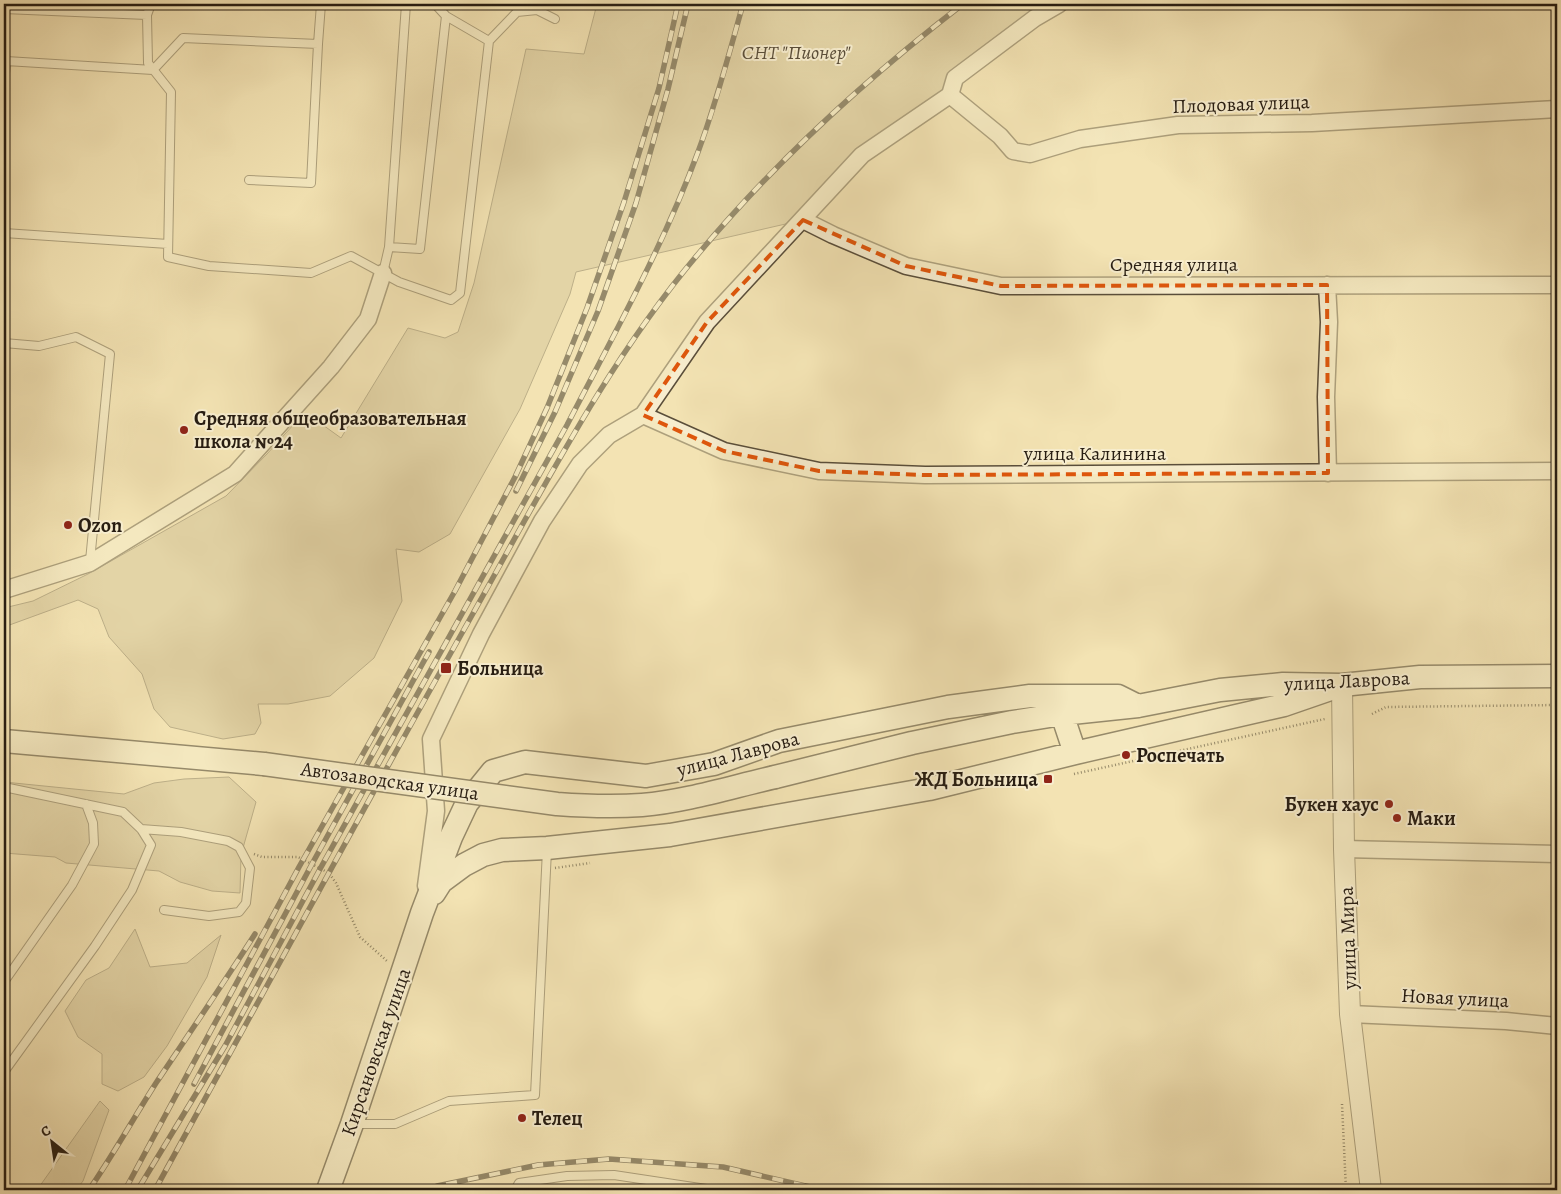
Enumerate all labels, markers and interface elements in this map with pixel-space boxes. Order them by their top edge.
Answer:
park label: СНТ "Пионер" [742,39,851,66]
street label: Плодовая улица [1172,88,1311,120]
street label: Средняя улица [1110,251,1239,278]
place label: Средняя общеобразовательная школа №24 [194,405,467,455]
marker: Средняя общеобразовательная школа №24 [178,424,190,436]
street label: улица Калинина [1023,440,1167,467]
place label: Ozon [78,512,122,539]
marker: Ozon [62,519,74,531]
place label: Больница [457,655,544,682]
marker: Больница [439,661,453,675]
street label: улица Лаврова [1283,664,1411,698]
street label: улица Лаврова [673,724,803,784]
place label: Роспечать [1136,742,1224,769]
marker: Роспечать [1120,749,1132,761]
street label: Автозаводская улица [298,755,482,807]
place label: ЖД Больница [915,766,1038,793]
marker: ЖД Больница [1042,773,1054,785]
place label: Букен хаус [1285,791,1379,818]
marker: Букен хаус [1383,798,1395,810]
place label: Маки [1407,805,1456,832]
marker: Маки [1391,812,1403,824]
street label: улица Мира [1333,885,1363,991]
street label: Кирсановская улица [335,963,418,1140]
street label: Новая улица [1400,982,1511,1014]
place label: Телец [532,1105,583,1132]
marker: Телец [516,1112,528,1124]
north arrow [28,1116,78,1166]
text: С [37,1121,55,1142]

